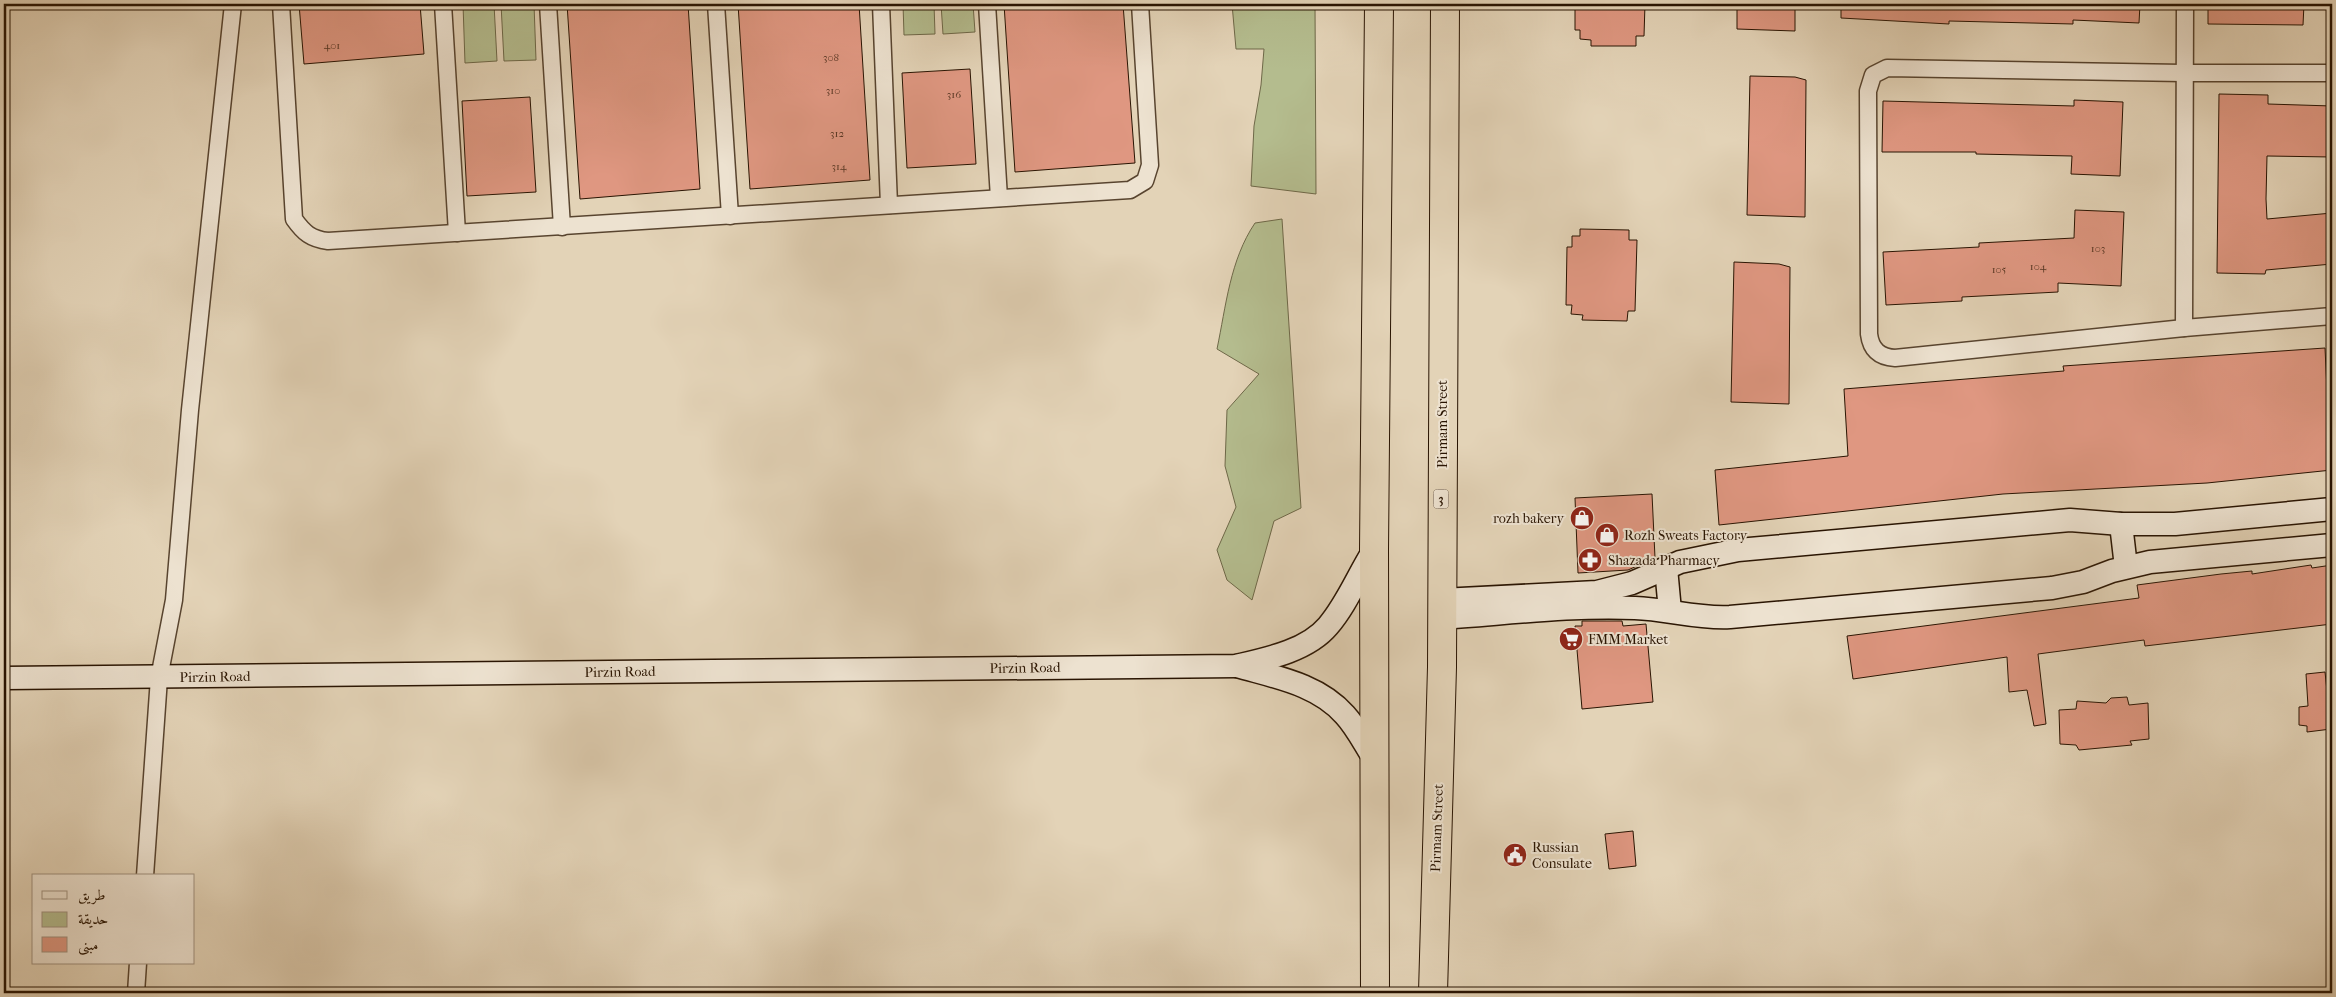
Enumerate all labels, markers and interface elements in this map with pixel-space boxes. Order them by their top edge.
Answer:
house number: 401 [324,39,340,52]
house number: 308 [823,51,839,64]
house number: 310 [826,84,840,97]
house number: 316 [947,88,961,101]
house number: 312 [830,127,844,140]
house number: 314 [832,160,847,173]
house number: 103 [2091,242,2105,255]
house number: 104 [2030,260,2047,273]
house number: 105 [1992,263,2007,276]
street label: Pirmam Street [1434,380,1451,468]
road number: 3 [1434,489,1448,508]
shop icon: rozh bakery [1569,505,1595,531]
place label: rozh bakery [1493,510,1565,527]
shop icon: Rozh Sweats Factory [1594,522,1620,548]
place label: Rozh Sweats Factory [1624,527,1748,544]
pharmacy icon: Shazada Pharmacy [1577,547,1603,573]
place label: Shazada Pharmacy [1608,552,1720,569]
supermarket icon: FMM Market [1558,626,1584,652]
place label: FMM Market [1588,631,1668,648]
street label: Pirzin Road [989,659,1061,677]
street label: Pirzin Road [584,663,656,681]
street label: Pirzin Road [179,668,251,686]
street label: Pirmam Street [1427,784,1447,872]
place label: Russian Consulate [1532,839,1592,872]
public building icon: Russian Consulate [1502,842,1528,868]
legend [32,874,195,964]
text: طريق [78,886,105,905]
text: حديقة [78,910,108,928]
text: مبنى [78,936,98,956]

